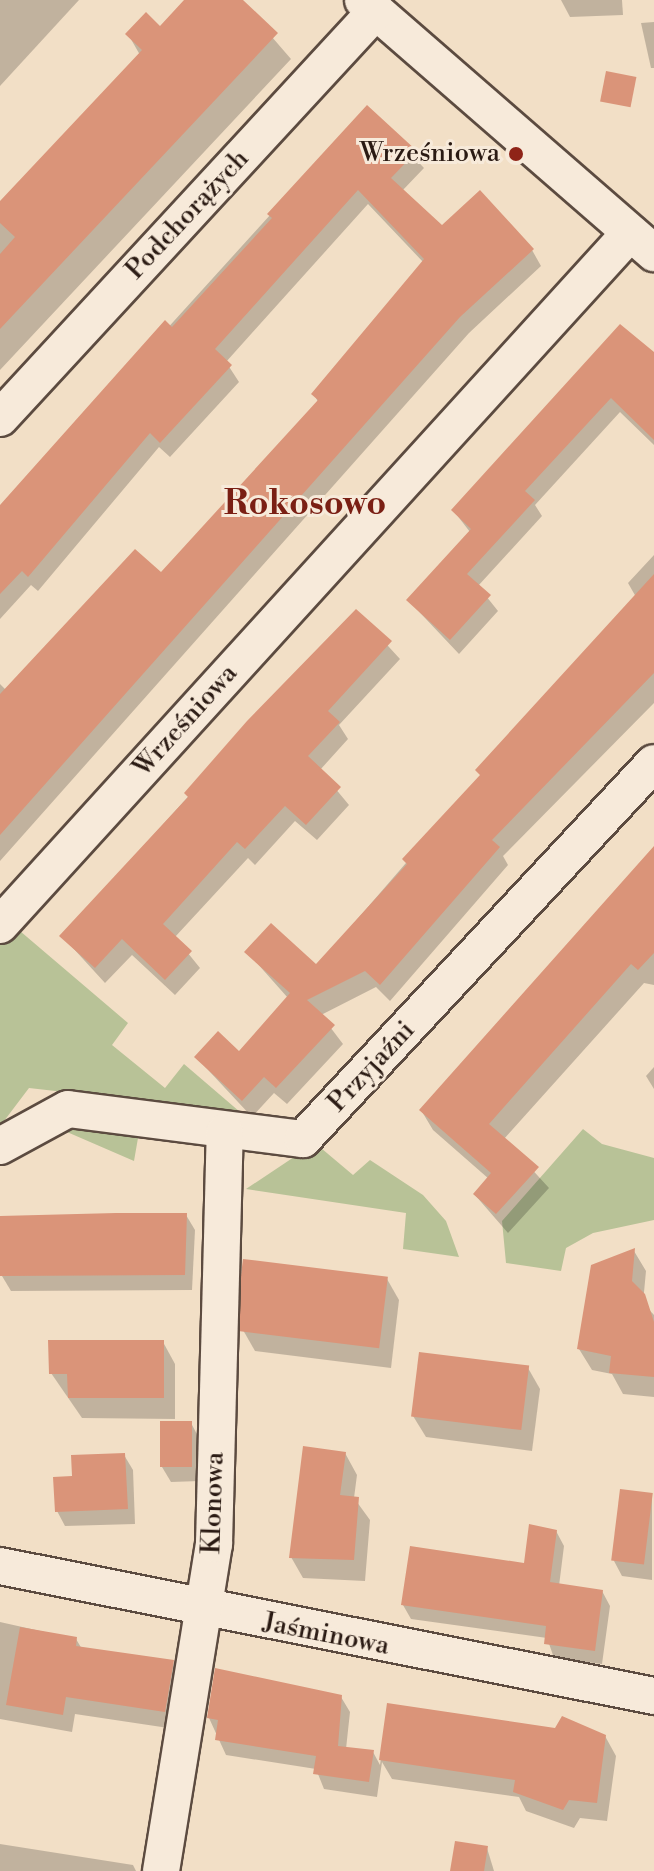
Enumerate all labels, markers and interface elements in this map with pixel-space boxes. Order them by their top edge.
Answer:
place label: Wrześniowa [360,138,500,170]
street label: Podchorążych [120,144,256,286]
marker: Wrześniowa [507,145,525,163]
district label: Rokosowo [224,485,386,525]
street label: Wrześniowa [127,658,245,784]
street label: Przyjaźni [322,1015,422,1119]
street label: Klonowa [197,1451,231,1555]
street label: Jaśminowa [260,1607,392,1663]

